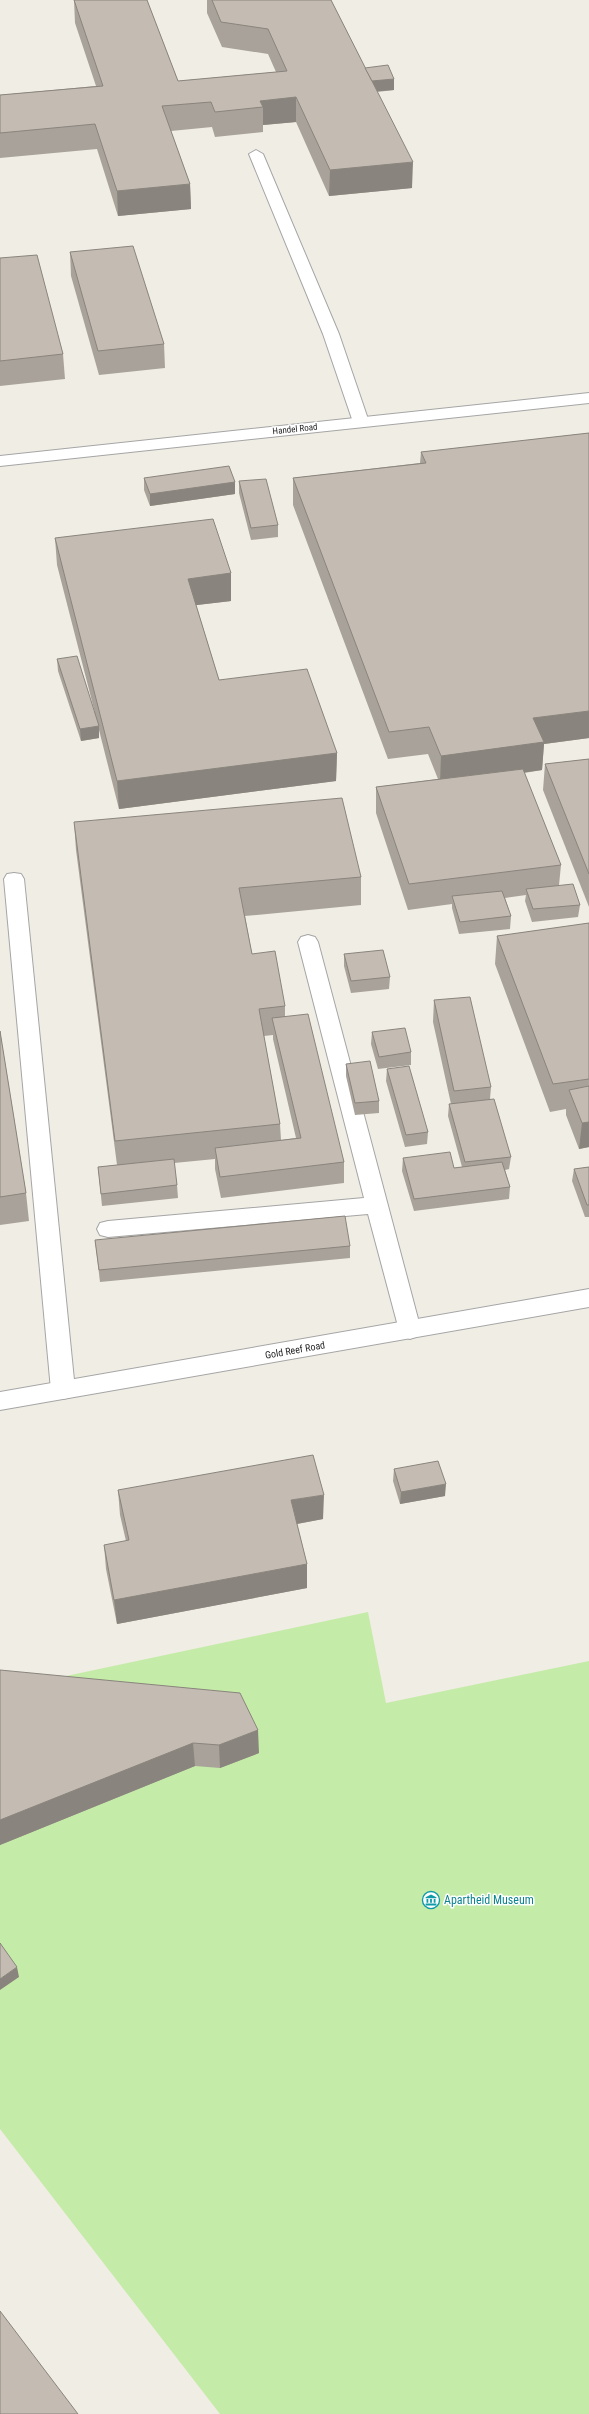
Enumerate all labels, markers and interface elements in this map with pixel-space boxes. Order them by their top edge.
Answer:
street label: Handel Road [272,422,318,436]
street label: Gold Reef Road [264,1339,326,1361]
museum icon: Apartheid Museum [421,1890,441,1910]
place label: Apartheid Museum [444,1893,534,1907]

